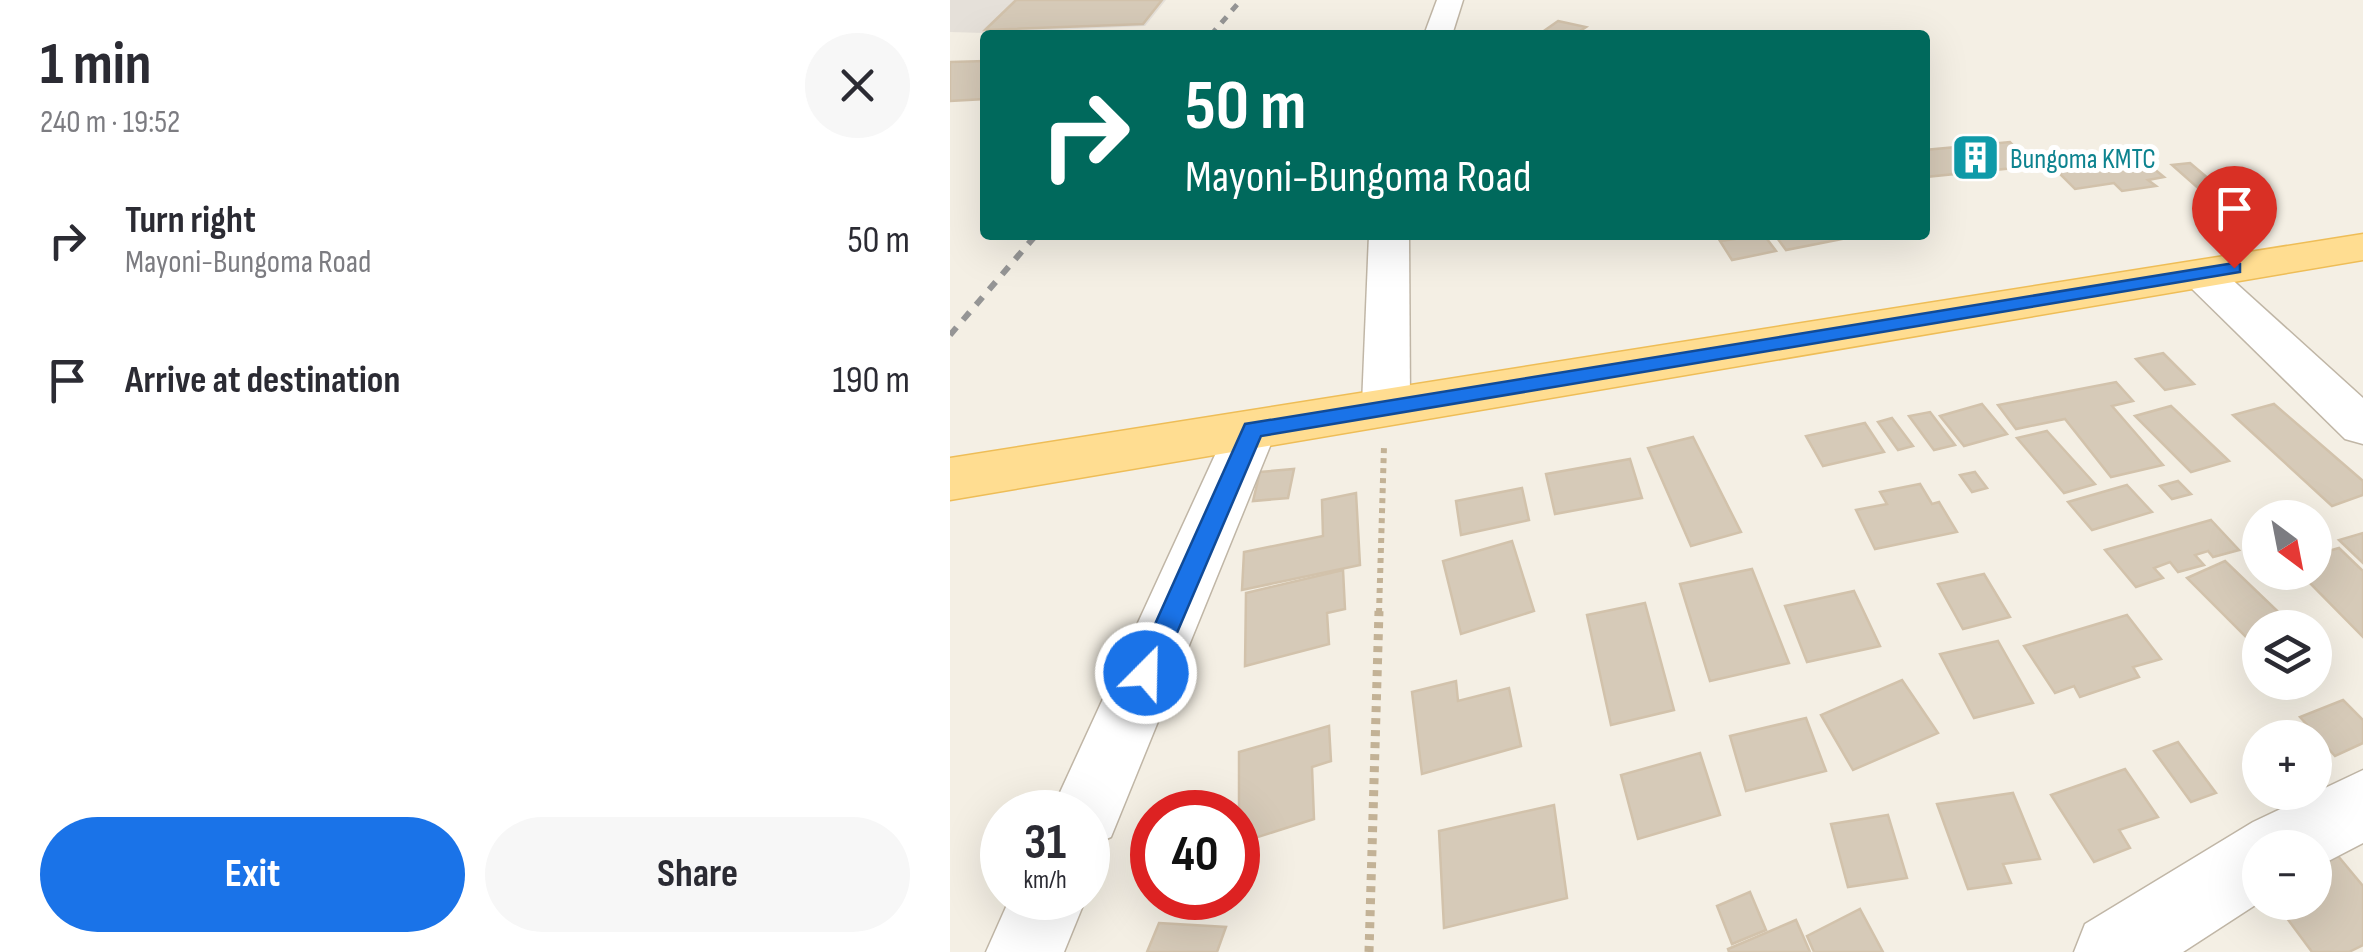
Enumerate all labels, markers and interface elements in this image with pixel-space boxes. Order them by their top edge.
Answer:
text: 1 min [40,29,152,101]
button: close [805,33,910,138]
text: 50 m [1185,65,1306,149]
icon: right [1020,70,1150,200]
text: 240 m · 19:52 [40,103,180,142]
building icon: Bungoma KMTC [1949,132,2001,184]
place label: Bungoma KMTC [2010,143,2156,176]
text: Mayoni-Bungoma Road [1185,150,1532,205]
pin [2192,166,2277,269]
icon: arrive [2207,181,2262,236]
text: Turn right [125,198,256,243]
icon: right [40,213,95,268]
text: 50 m [847,218,910,263]
text: Mayoni-Bungoma Road [125,243,371,282]
icon: arrive [40,353,95,408]
text: Arrive at destination [125,358,400,403]
text: 190 m [832,358,910,403]
north arrow [2242,500,2332,590]
map controls [2242,500,2332,920]
button: layers [2242,610,2332,700]
position arrow [1094,621,1198,725]
button: + [2242,720,2332,810]
speed limit sign: 40 [1130,790,1260,920]
text: 31 [1024,813,1066,873]
button: Exit [40,817,465,932]
button: Share [485,817,910,932]
button: − [2242,830,2332,920]
text: km/h [1023,865,1067,896]

